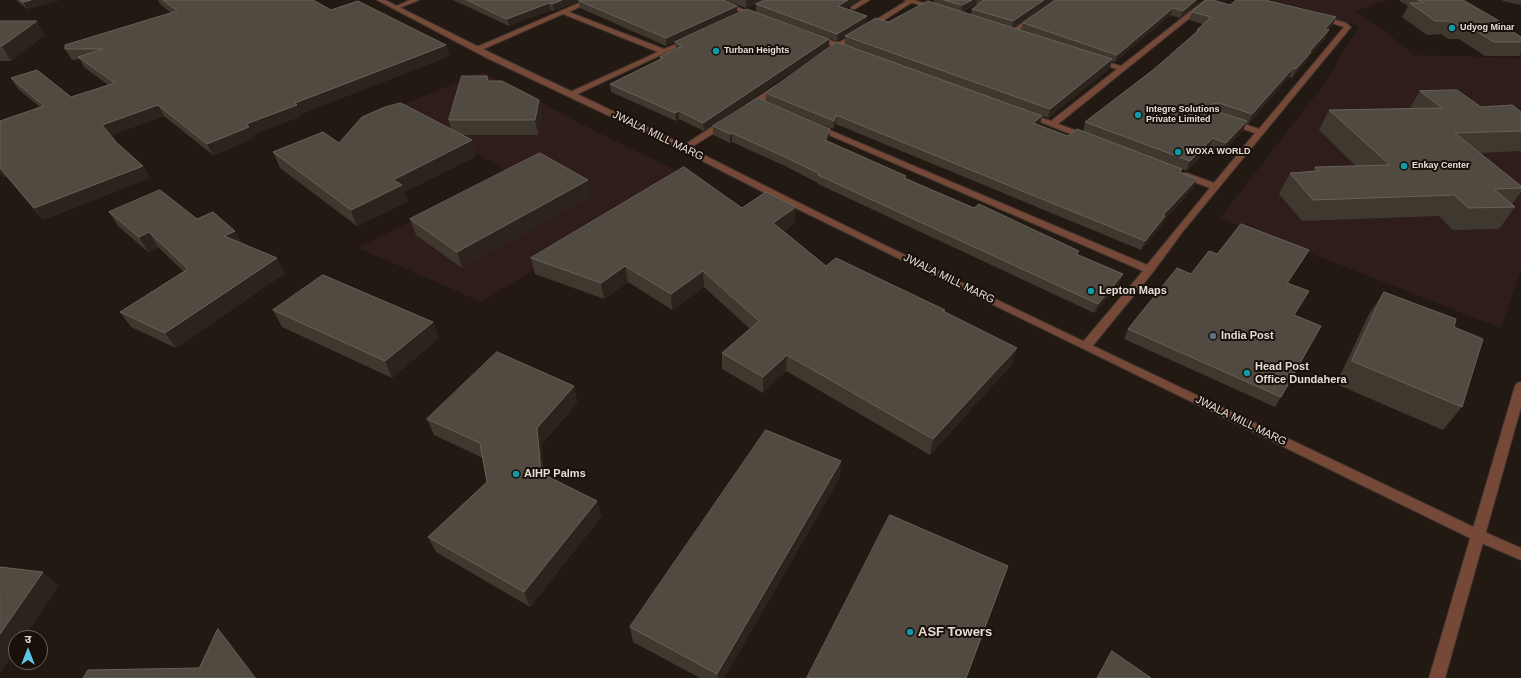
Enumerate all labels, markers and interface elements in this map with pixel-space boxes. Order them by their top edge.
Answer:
marker: Udyog Minar [1447,23,1457,33]
place label: Udyog Minar [1460,23,1515,33]
marker: Turban Heights [711,46,721,56]
place label: Turban Heights [724,46,789,56]
place label: Integre Solutions Private Limited [1146,105,1220,126]
street label: JWALA MILL MARG [610,108,706,164]
marker: Integre Solutions Private Limited [1133,110,1143,120]
marker: WOXA WORLD [1173,147,1183,157]
place label: WOXA WORLD [1186,147,1250,157]
marker: Enkay Center [1399,161,1409,171]
place label: Enkay Center [1412,161,1470,171]
street label: JWALA MILL MARG [901,251,997,307]
place label: Lepton Maps [1099,284,1167,298]
marker: Lepton Maps [1086,286,1096,296]
place label: India Post [1221,329,1274,343]
marker: India Post [1208,331,1218,341]
place label: Head Post Office Dundahera [1255,360,1347,386]
marker: Head Post Office Dundahera [1242,368,1252,378]
street label: JWALA MILL MARG [1193,393,1289,449]
place label: AIHP Palms [524,467,586,481]
marker: AIHP Palms [511,469,521,479]
place label: ASF Towers [918,624,992,640]
marker: ASF Towers [905,627,915,637]
north arrow [8,630,48,670]
text: उ [25,633,31,645]

